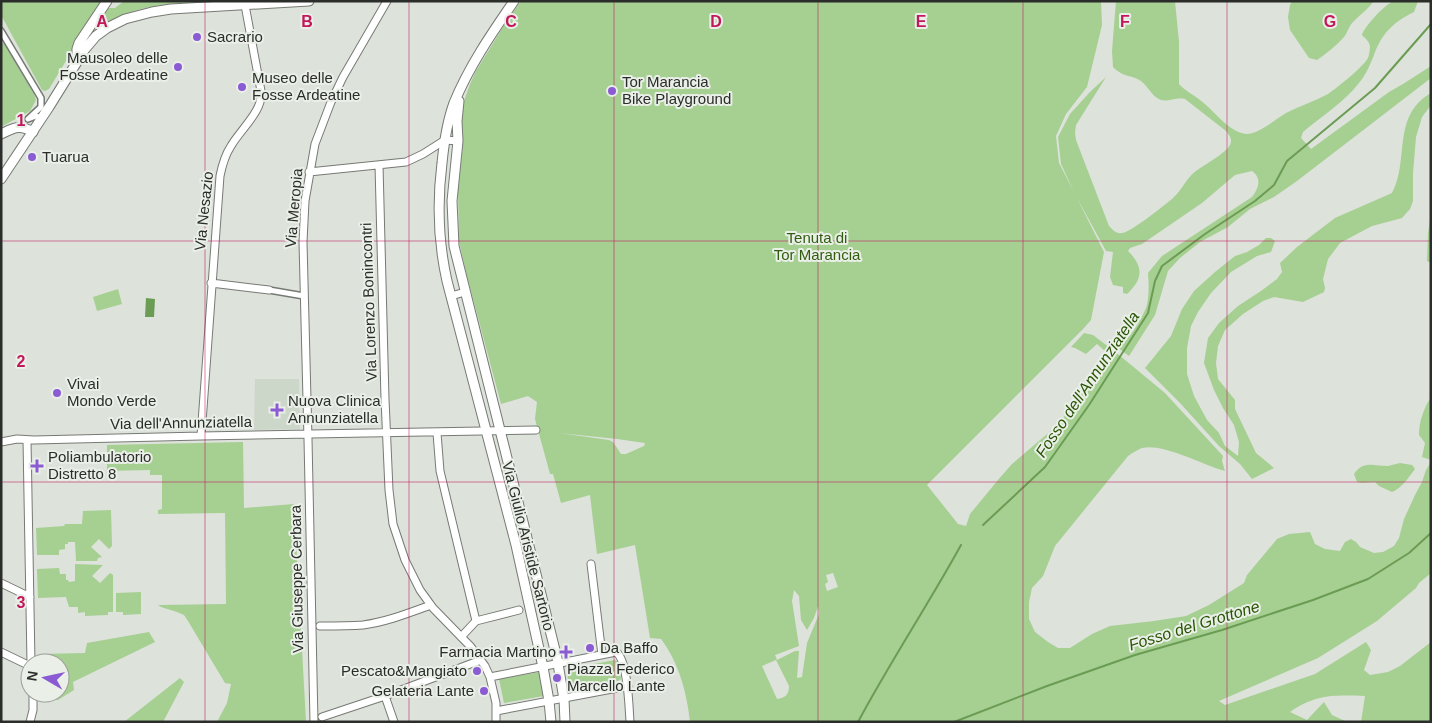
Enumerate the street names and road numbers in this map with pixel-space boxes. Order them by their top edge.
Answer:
street label: Via Meropia [282,167,306,248]
street label: Via Nesazio [191,170,216,252]
street label: Via Lorenzo Bonincontri [357,222,380,382]
street label: Via dell'Annunziatella [110,413,253,432]
street label: Via Giulio Aristide Sartorio [499,459,558,632]
street label: Via Giuseppe Cerbara [287,504,306,653]

